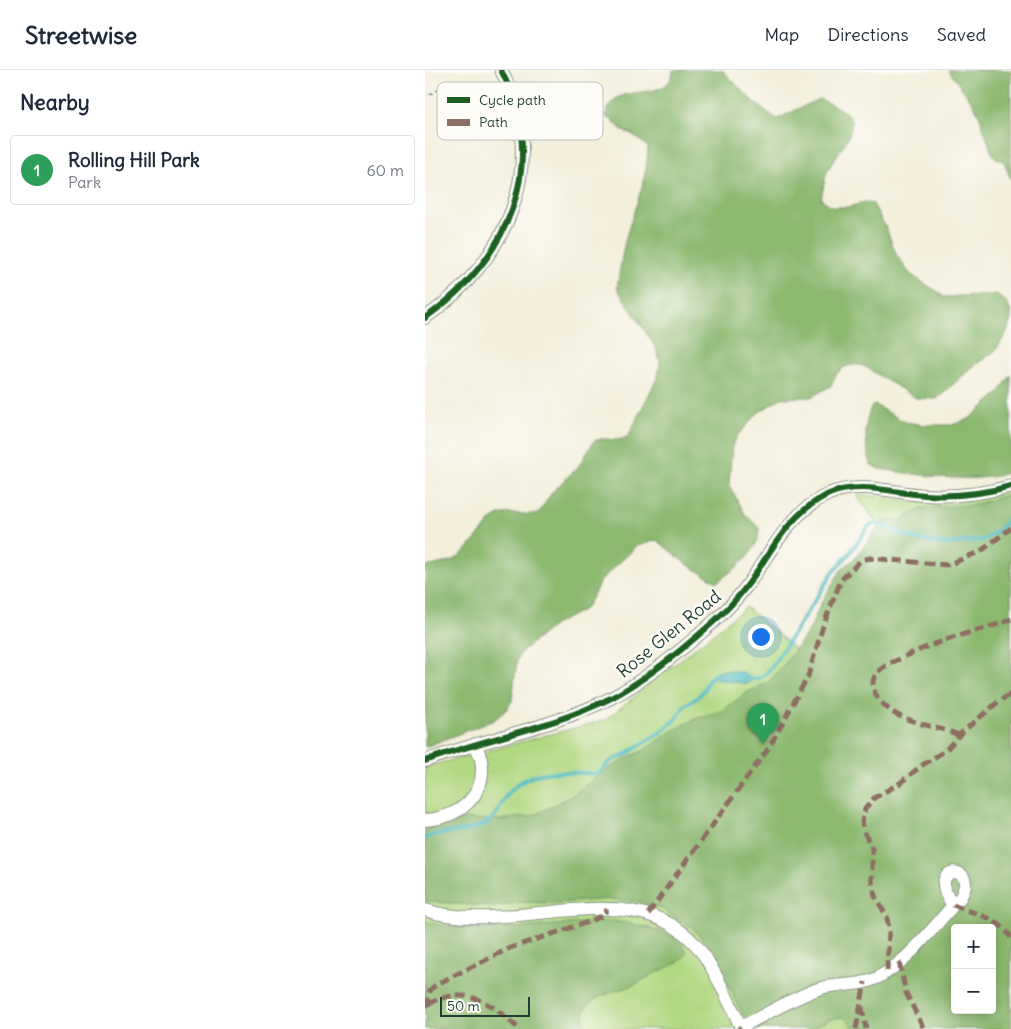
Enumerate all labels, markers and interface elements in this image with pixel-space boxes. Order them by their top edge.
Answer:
text: Streetwise [25,20,137,50]
text: Map [764,23,799,46]
text: Directions [827,23,909,46]
text: Saved [937,23,986,46]
legend [437,82,603,140]
text: Nearby [20,89,90,116]
text: Cycle path [479,91,546,109]
text: Path [479,113,508,131]
text: Rolling Hill Park [68,148,200,172]
text: 1 [34,160,40,180]
text: 60 m [366,160,404,180]
text: Park [68,172,101,192]
street label: Rose Glen Road [612,584,726,683]
your location [748,624,774,650]
pin: 1 [747,703,779,744]
map controls [951,924,996,1014]
button: + [951,924,996,969]
button: − [951,969,996,1014]
scale bar [440,994,530,1017]
text: 50 m [447,997,480,1015]

